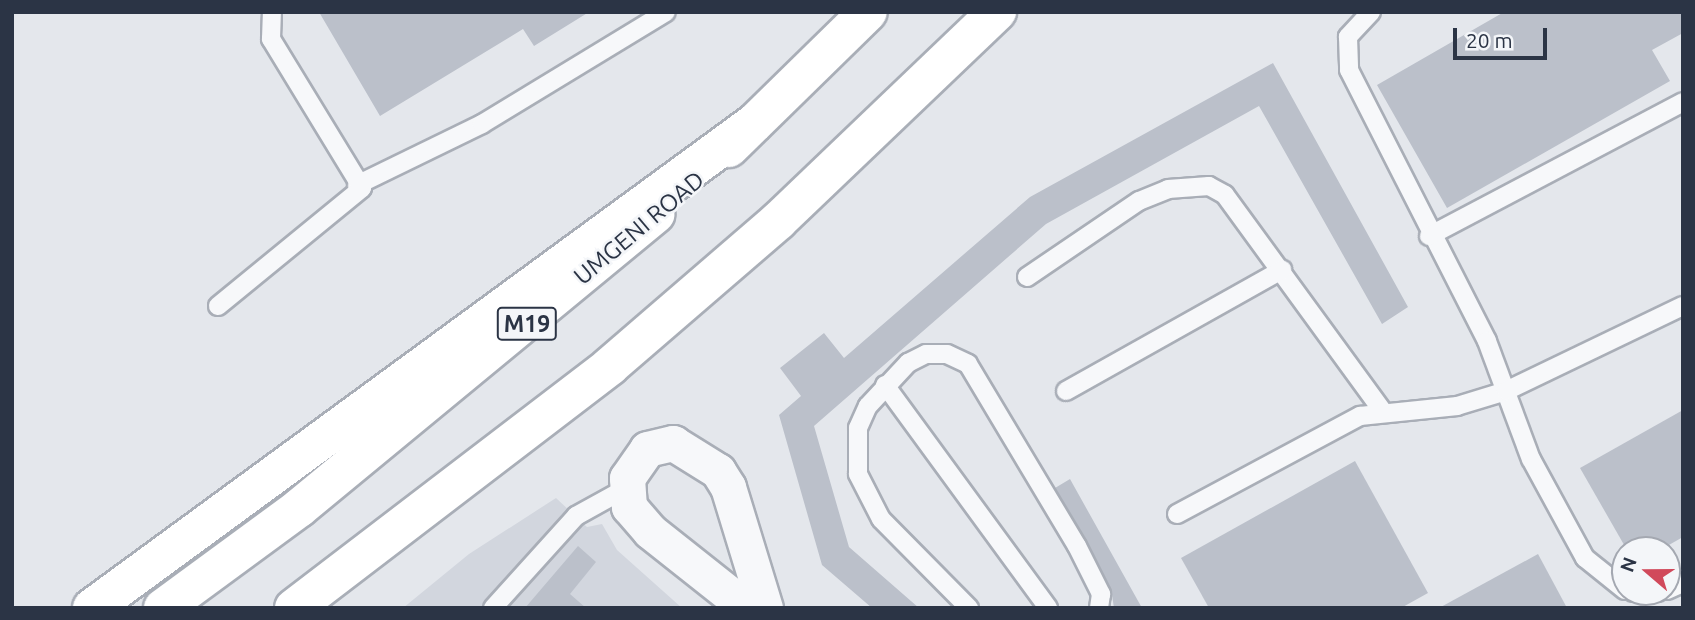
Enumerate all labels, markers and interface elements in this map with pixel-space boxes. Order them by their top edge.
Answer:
scale bar [1457,14,1552,58]
text: 20 m [1466,28,1513,52]
street label: UMGENI ROAD [568,165,710,291]
road number: M19 [496,304,558,344]
north arrow [1611,536,1681,606]
text: N [1615,554,1641,575]

